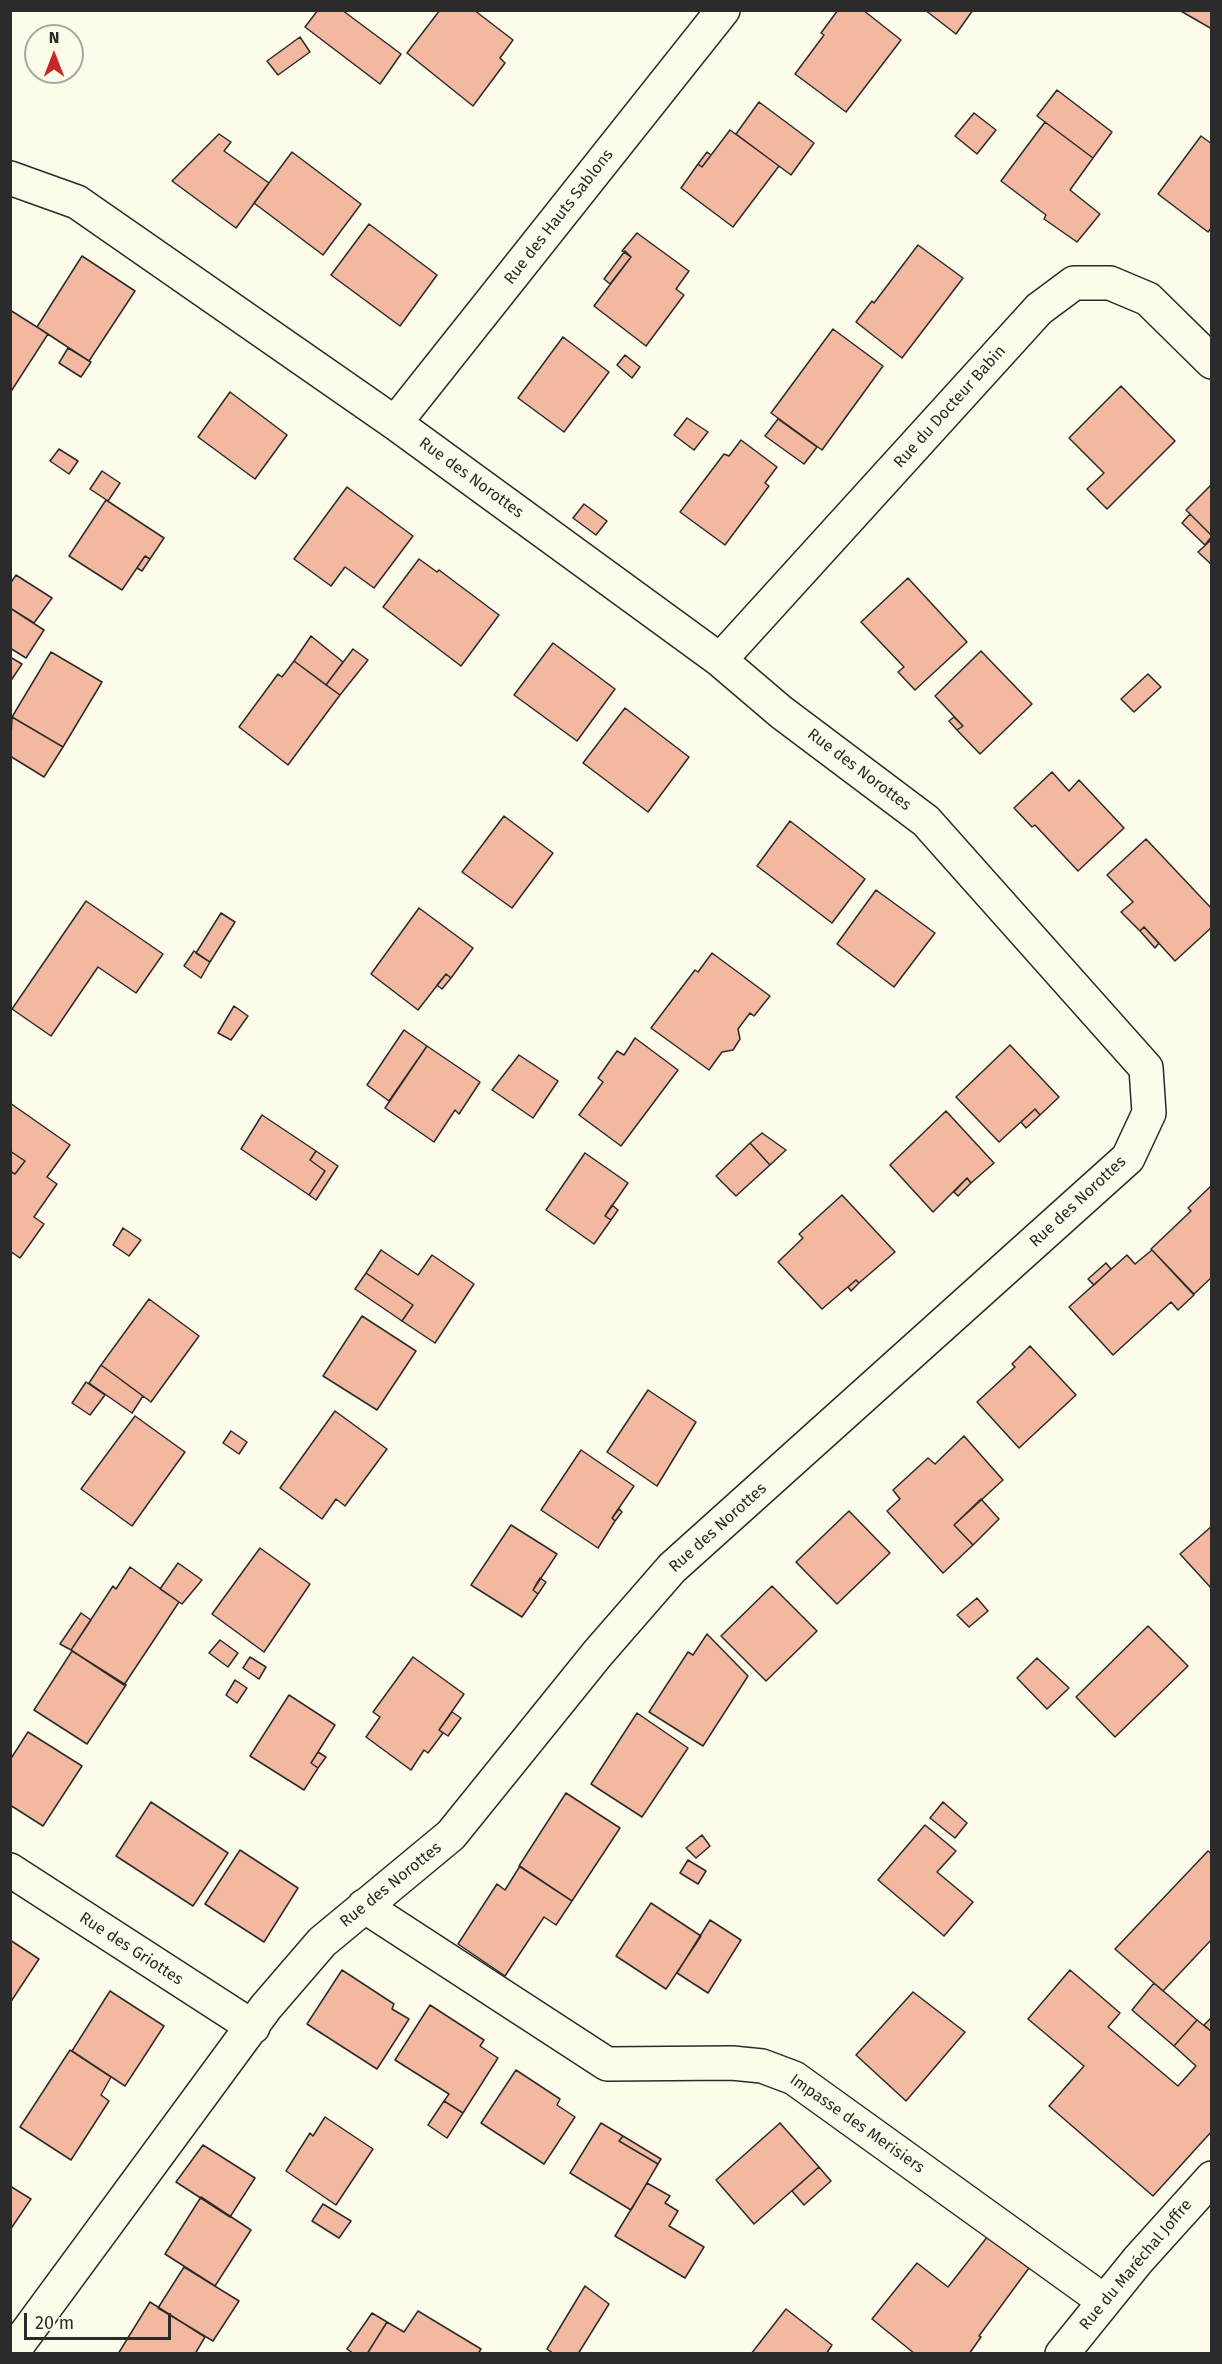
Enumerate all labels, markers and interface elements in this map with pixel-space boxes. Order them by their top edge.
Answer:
north arrow [24,24,84,84]
text: N [49,28,59,47]
street label: Rue des Hauts Sablons [500,146,618,288]
street label: Rue du Docteur Babin [890,342,1010,472]
street label: Rue des Norottes [415,434,527,522]
street label: Rue des Norottes [803,725,915,815]
street label: Rue des Norottes [1026,1152,1130,1252]
street label: Rue des Norottes [665,1479,771,1577]
street label: Rue des Norottes [336,1838,446,1932]
street label: Rue des Griottes [76,1908,186,1990]
street label: Impasse des Merisiers [786,2070,928,2178]
street label: Rue du Maréchal Joffre [1076,2196,1196,2334]
scale bar [27,2301,174,2339]
text: 20 m [35,2312,74,2334]

